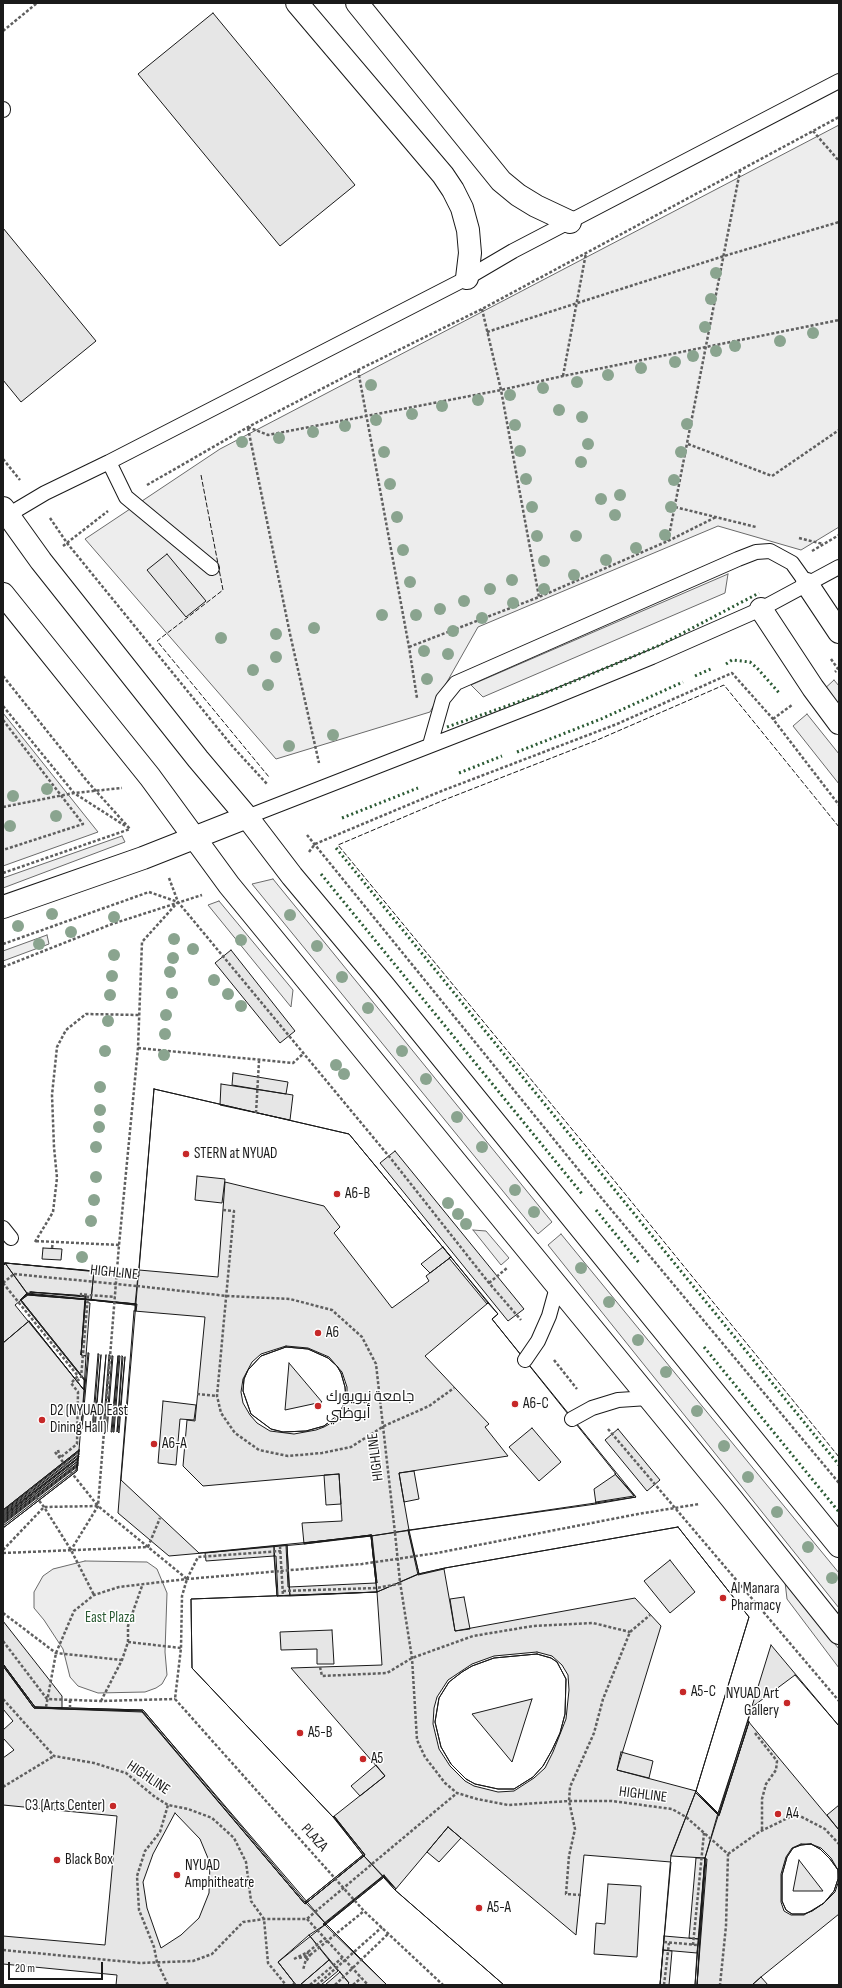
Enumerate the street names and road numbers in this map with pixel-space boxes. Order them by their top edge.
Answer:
street label: HIGHLINE [89,1262,139,1284]
street label: HIGHLINE [364,1432,388,1482]
street label: HIGHLINE [123,1757,173,1799]
street label: HIGHLINE [618,1783,668,1807]
street label: PLAZA [297,1820,331,1856]

